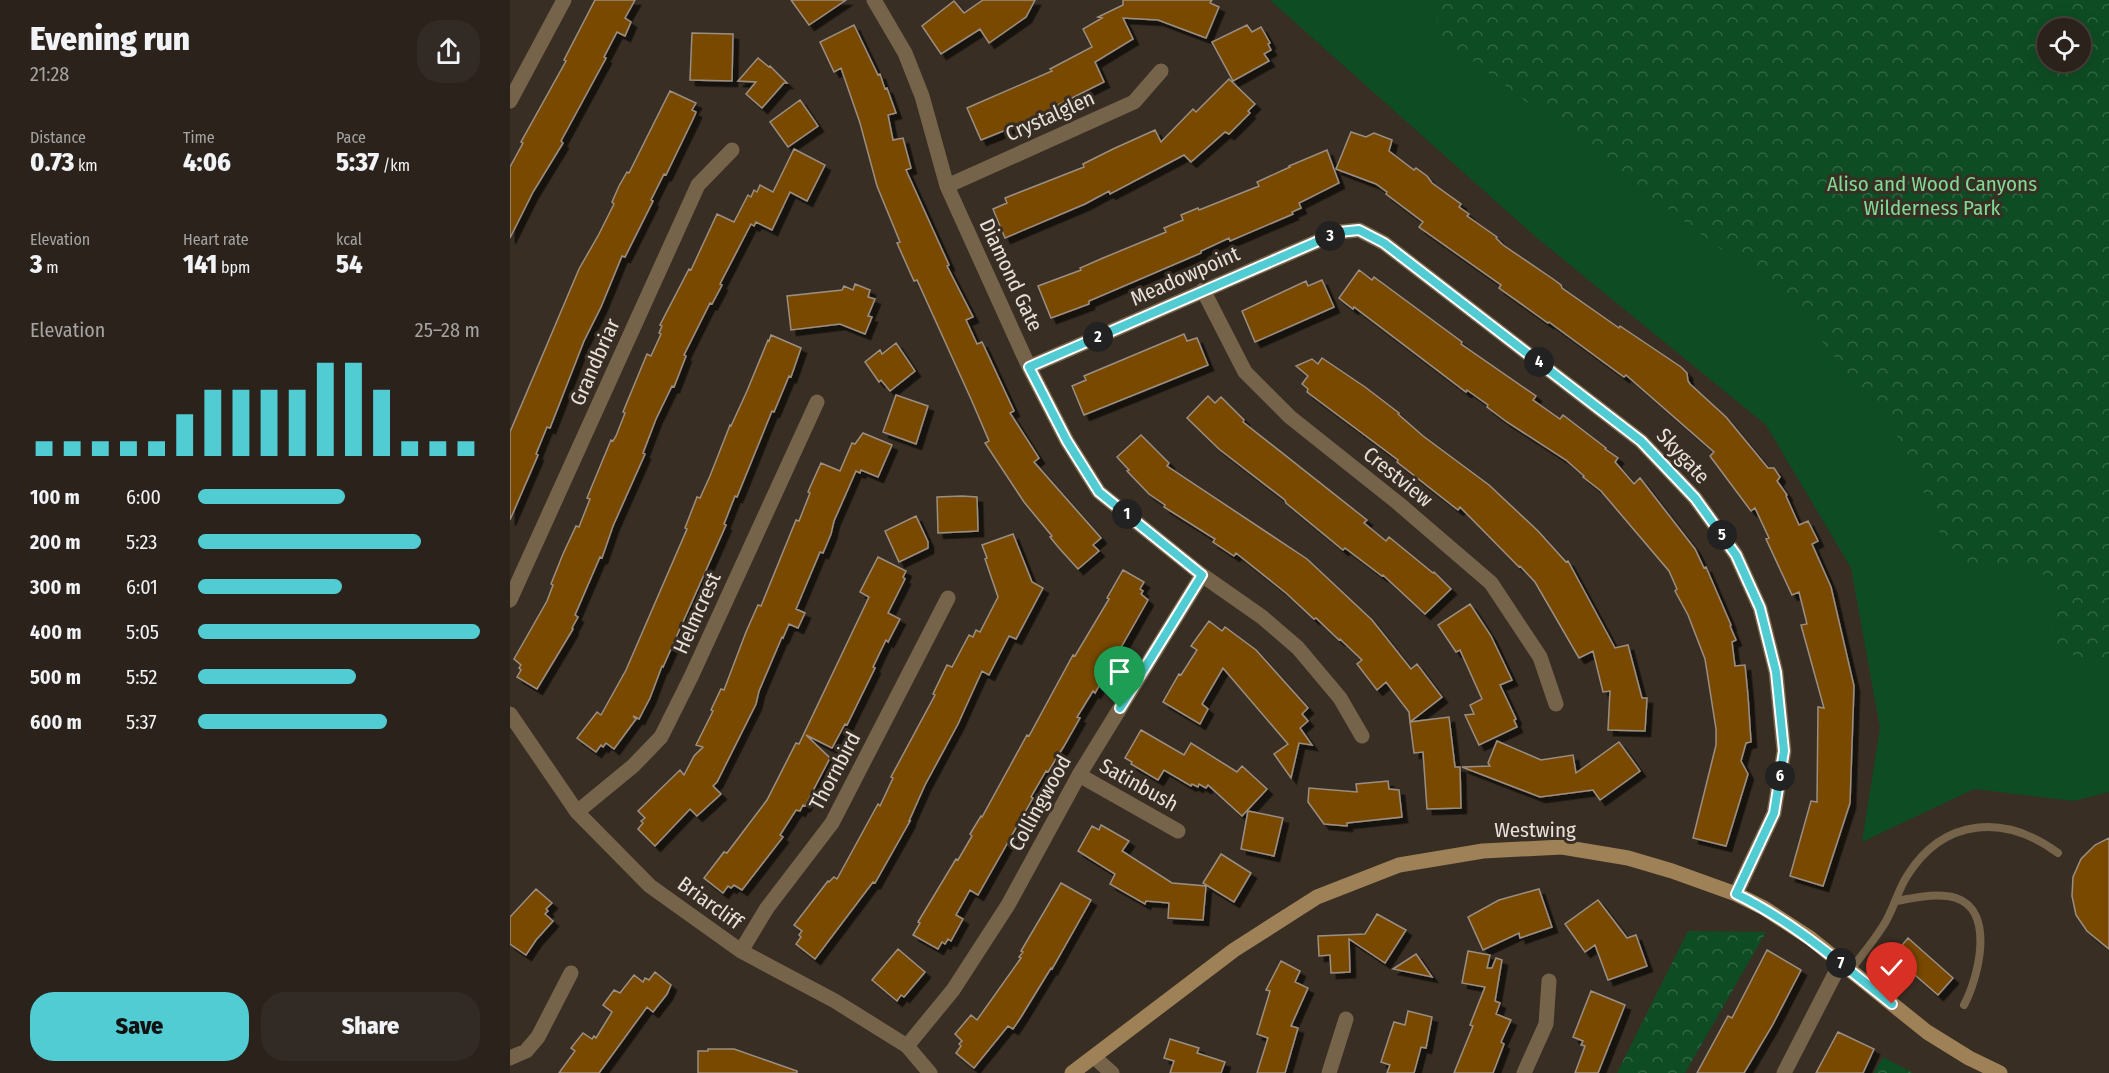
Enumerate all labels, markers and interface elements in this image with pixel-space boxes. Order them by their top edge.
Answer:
map controls [2037,18,2091,72]
button: locate [2037,18,2091,72]
text: Evening run [30,19,190,59]
button: share [417,20,480,83]
text: 21:28 [30,62,69,86]
street label: Crystalglen [1001,85,1099,147]
text: Distance [30,128,86,147]
text: Time [183,128,215,147]
text: Pace [336,128,366,147]
text: 0.73 [30,147,74,178]
text: 4:06 [183,147,231,178]
text: 5:37 [336,147,379,178]
text: km [74,156,98,175]
text: /km [379,156,410,175]
park label: Aliso and Wood Canyons Wilderness Park [1827,171,2037,221]
street label: Diamond Gate [974,214,1048,336]
pin: 3 [1315,221,1345,251]
text: 3 [1326,226,1334,245]
text: Elevation [30,230,90,249]
text: Heart rate [183,230,249,249]
text: kcal [336,230,362,249]
street label: Meadowpoint [1126,240,1244,312]
text: 3 [30,249,42,280]
text: 141 [183,249,217,280]
text: 54 [336,249,363,280]
text: m [42,258,59,277]
text: bpm [217,258,250,277]
street label: Grandbriar [564,314,626,410]
text: Elevation [30,318,105,342]
text: 25–28 m [415,318,480,342]
pin: 2 [1083,322,1113,352]
text: 2 [1094,327,1102,346]
pin: 4 [1524,347,1554,377]
text: 4 [1535,352,1543,371]
street label: Skygate [1651,423,1715,489]
street label: Crestview [1358,441,1438,513]
text: 100 m [30,485,80,509]
text: 6:00 [126,485,161,509]
pin: 1 [1112,499,1142,529]
text: 1 [1124,504,1130,523]
pin: 5 [1707,520,1737,550]
text: 5 [1718,525,1726,544]
text: 200 m [30,530,81,554]
text: 5:23 [126,530,157,554]
street label: Helmcrest [667,568,727,658]
text: 300 m [30,575,81,599]
text: 6:01 [126,575,158,599]
text: 400 m [30,620,82,644]
text: 5:05 [126,620,159,644]
pin [1094,646,1145,708]
icon: arrive [1103,655,1136,688]
text: 500 m [30,665,81,689]
text: 5:52 [126,665,157,689]
text: 600 m [30,710,82,734]
text: 5:37 [126,710,157,734]
street label: Thornbird [804,728,866,814]
street label: Collingwood [1003,750,1077,856]
street label: Satinbush [1095,753,1183,817]
pin: 6 [1765,761,1795,791]
text: 6 [1776,766,1784,785]
street label: Westwing [1494,817,1576,843]
street label: Briarcliff [672,871,749,936]
pin [1866,942,1917,1004]
pin: 7 [1826,948,1856,978]
icon: check [1875,951,1908,984]
text: 7 [1838,953,1844,972]
button: Save [30,992,249,1061]
button: Share [261,992,480,1061]

